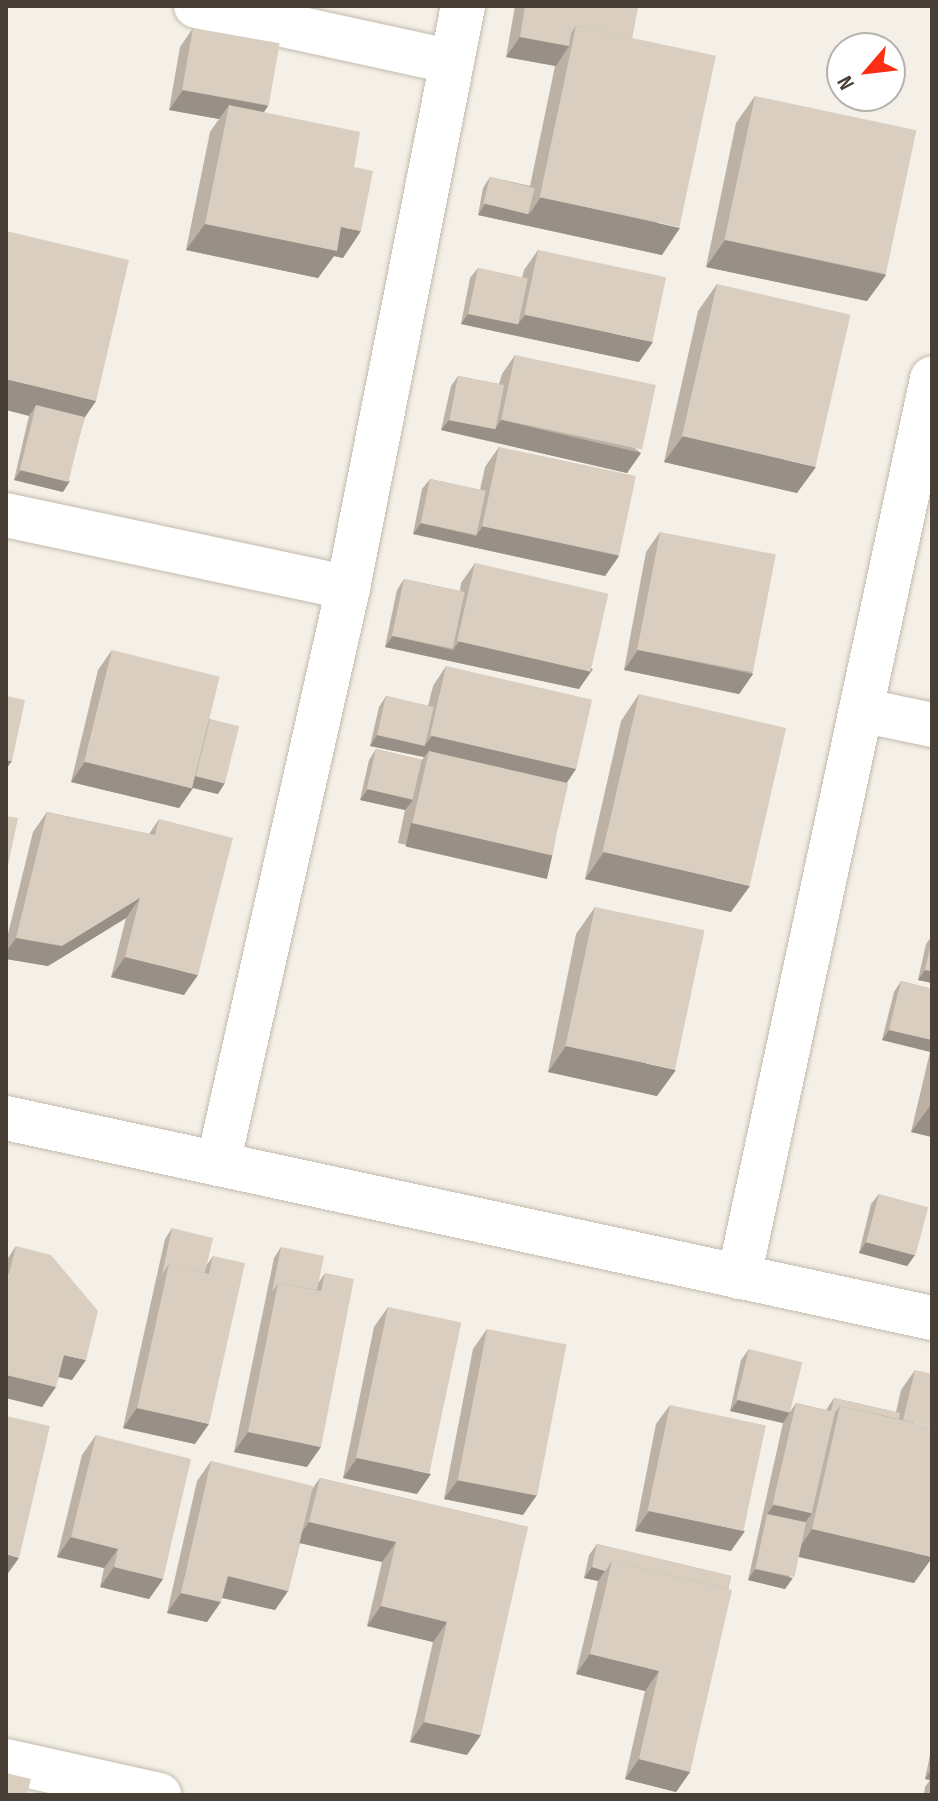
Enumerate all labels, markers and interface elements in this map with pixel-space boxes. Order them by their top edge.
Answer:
north arrow [826,32,906,112]
text: N [831,71,861,94]

